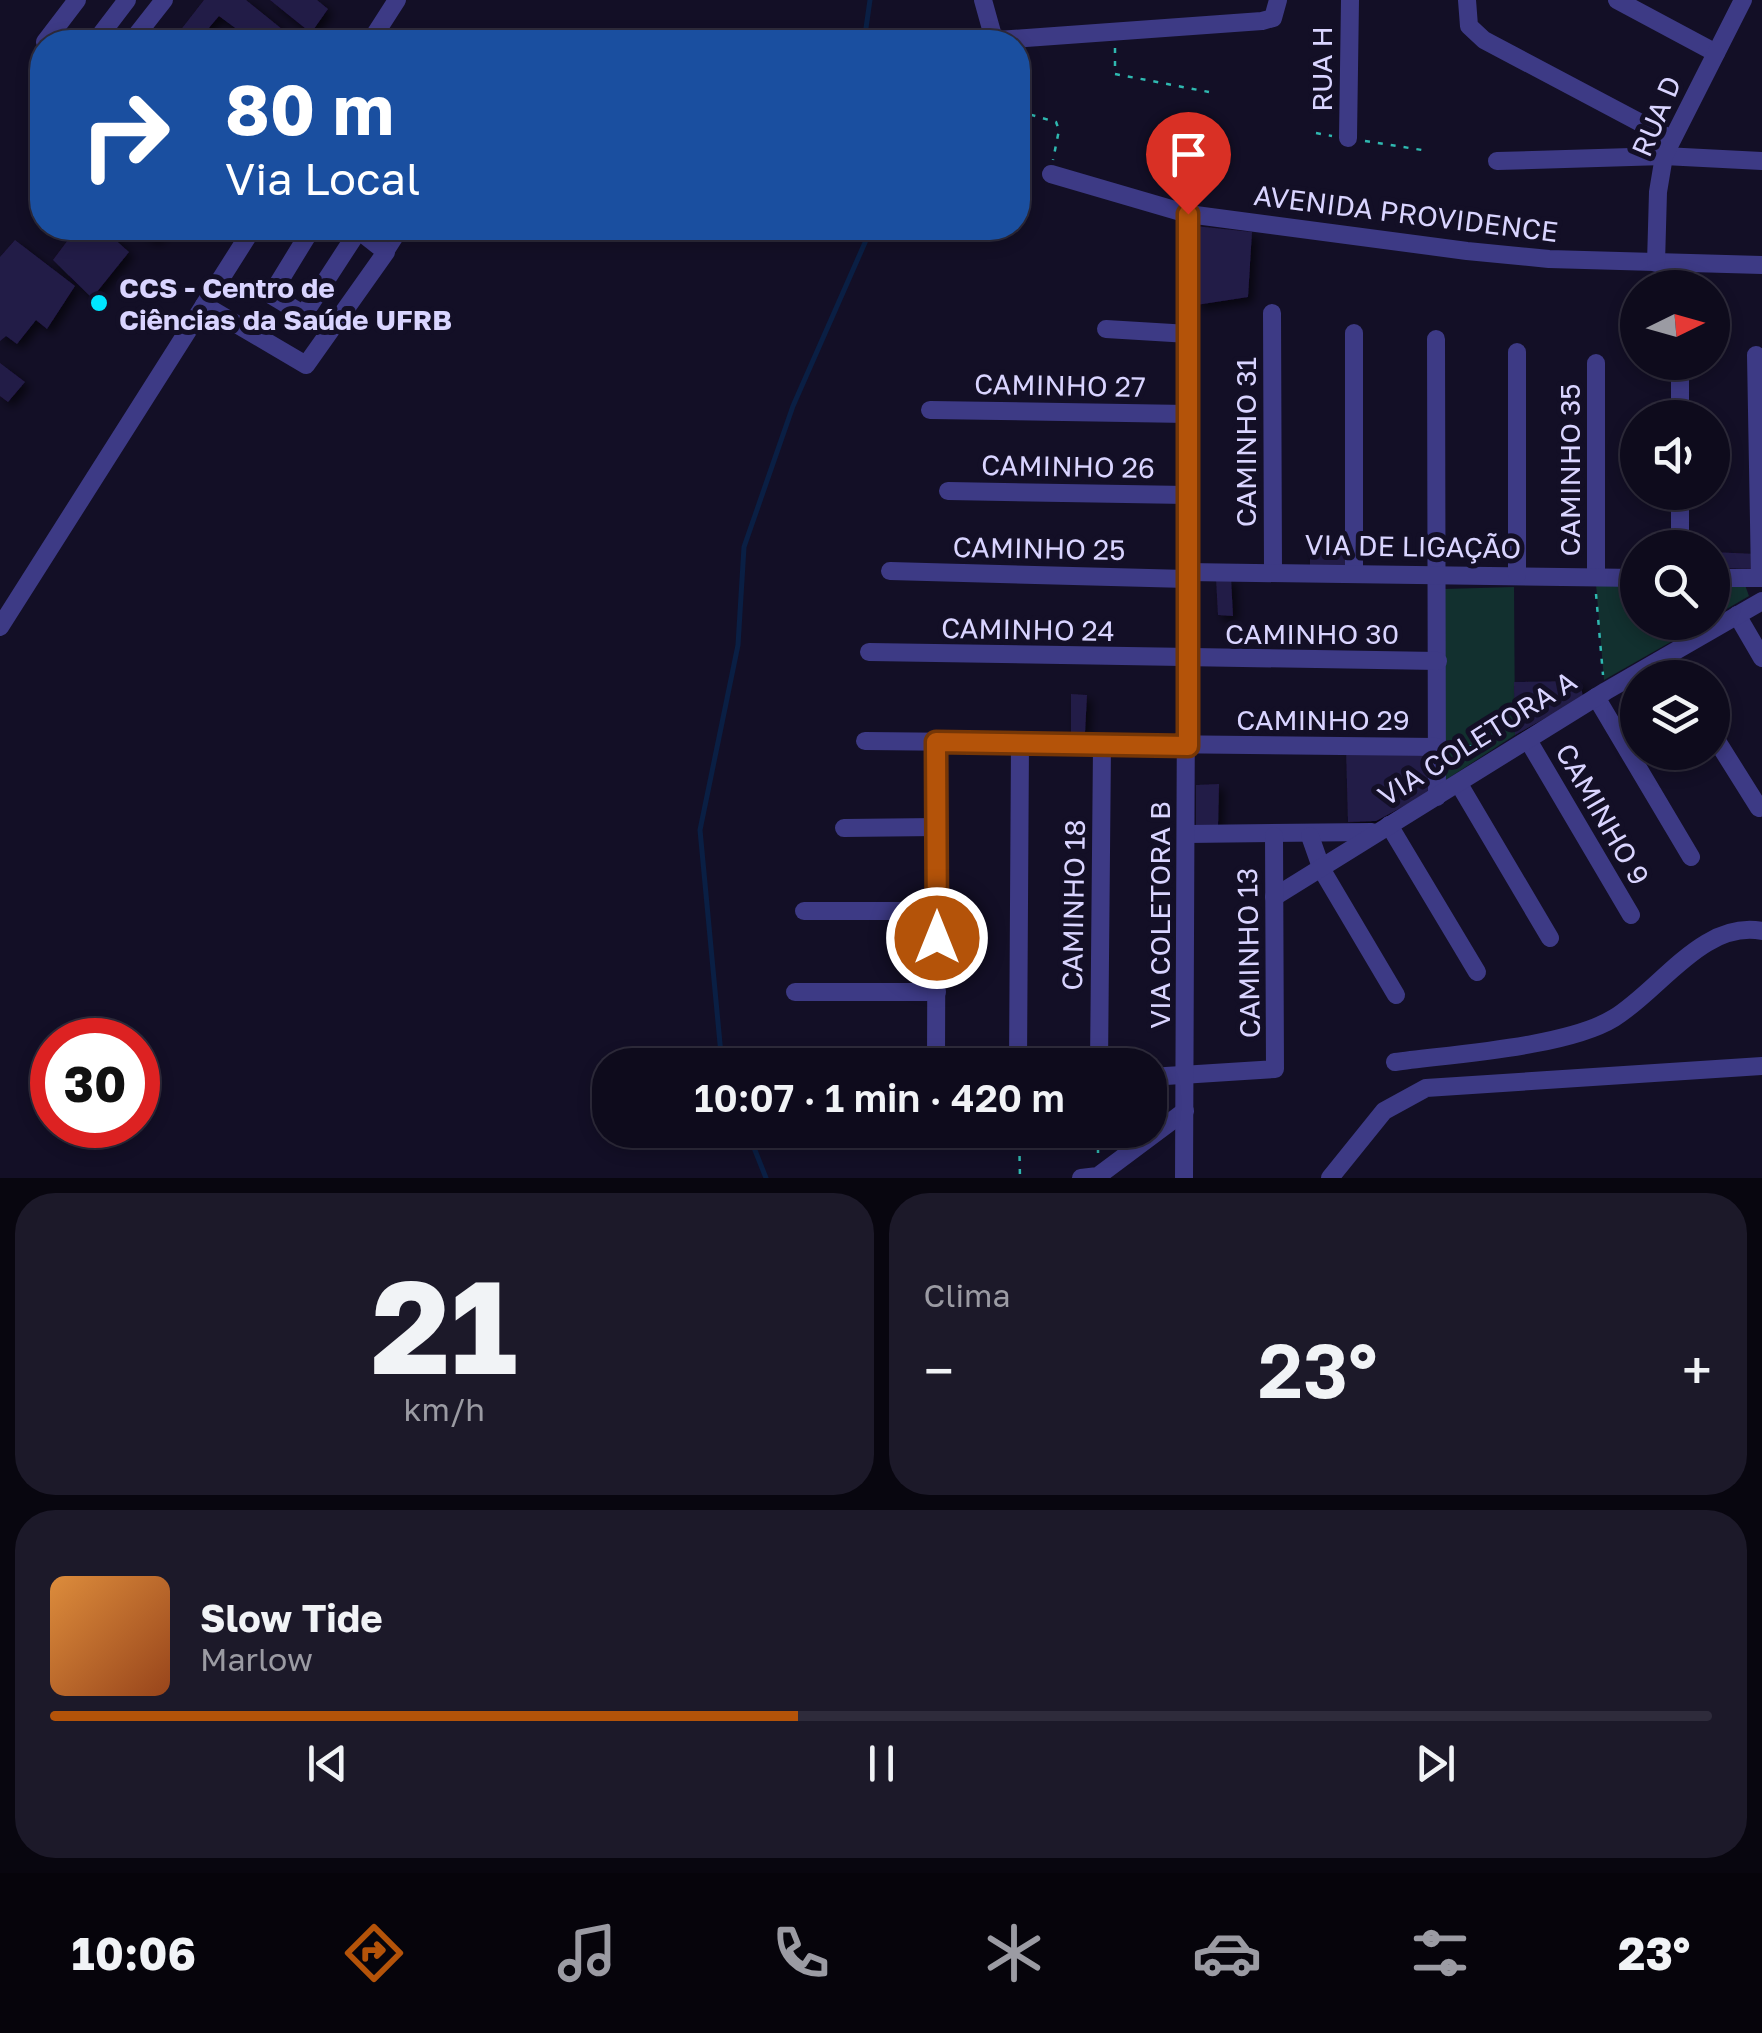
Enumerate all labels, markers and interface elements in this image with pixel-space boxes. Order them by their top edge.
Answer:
street label: RUA H [1305,26,1338,112]
text: 80 m [225,66,394,150]
icon: right [60,70,190,200]
street label: RUA D [1624,71,1688,161]
pin [1146,112,1231,215]
icon: arrive [1161,127,1216,182]
text: Via Local [225,151,420,205]
street label: AVENIDA PROVIDENCE [1252,178,1560,248]
north arrow [1620,270,1730,380]
map controls [1620,270,1730,770]
place label: CCS - Centro de Ciências da Saúde UFRB [119,271,452,336]
marker: CCS - Centro de Ciências da Saúde UFRB [88,292,110,314]
street label: CAMINHO 31 [1229,357,1262,527]
street label: CAMINHO 27 [974,367,1146,403]
street label: CAMINHO 35 [1553,383,1586,557]
button: sound [1620,400,1730,510]
street label: CAMINHO 26 [981,448,1155,484]
street label: VIA DE LIGAÇÃO [1304,528,1522,564]
street label: CAMINHO 25 [952,530,1126,566]
button: search [1620,530,1730,640]
street label: CAMINHO 24 [941,611,1115,647]
street label: CAMINHO 30 [1225,617,1399,650]
button: layers [1620,660,1730,770]
street label: VIA COLETORA A [1372,664,1582,812]
street label: CAMINHO 29 [1236,703,1410,736]
street label: CAMINHO 9 [1549,738,1657,890]
street label: VIA COLETORA B [1143,801,1176,1029]
street label: CAMINHO 18 [1055,819,1091,991]
street label: CAMINHO 13 [1230,868,1266,1038]
position arrow [885,886,989,990]
speed limit sign: 30 [30,1018,160,1148]
text: 10:07 · 1 min · 420 m [694,1075,1065,1120]
text: 21 [371,1247,517,1403]
text: Clima [924,1276,1010,1314]
text: 23° [1258,1324,1377,1415]
text: − [924,1337,954,1403]
text: + [1682,1337,1712,1403]
text: km/h [404,1390,485,1428]
text: Slow Tide [200,1595,383,1640]
text: Marlow [200,1640,313,1678]
icon: previous [300,1736,355,1791]
icon: pause [854,1736,909,1791]
icon: next [1408,1736,1463,1791]
icon: directions [339,1918,409,1988]
icon: music [552,1918,622,1988]
icon: phone [766,1918,836,1988]
icon: climate [979,1918,1049,1988]
icon: car [1192,1918,1262,1988]
icon: filters [1405,1918,1475,1988]
text: 10:06 [72,1926,196,1980]
text: 23° [1618,1926,1690,1980]

